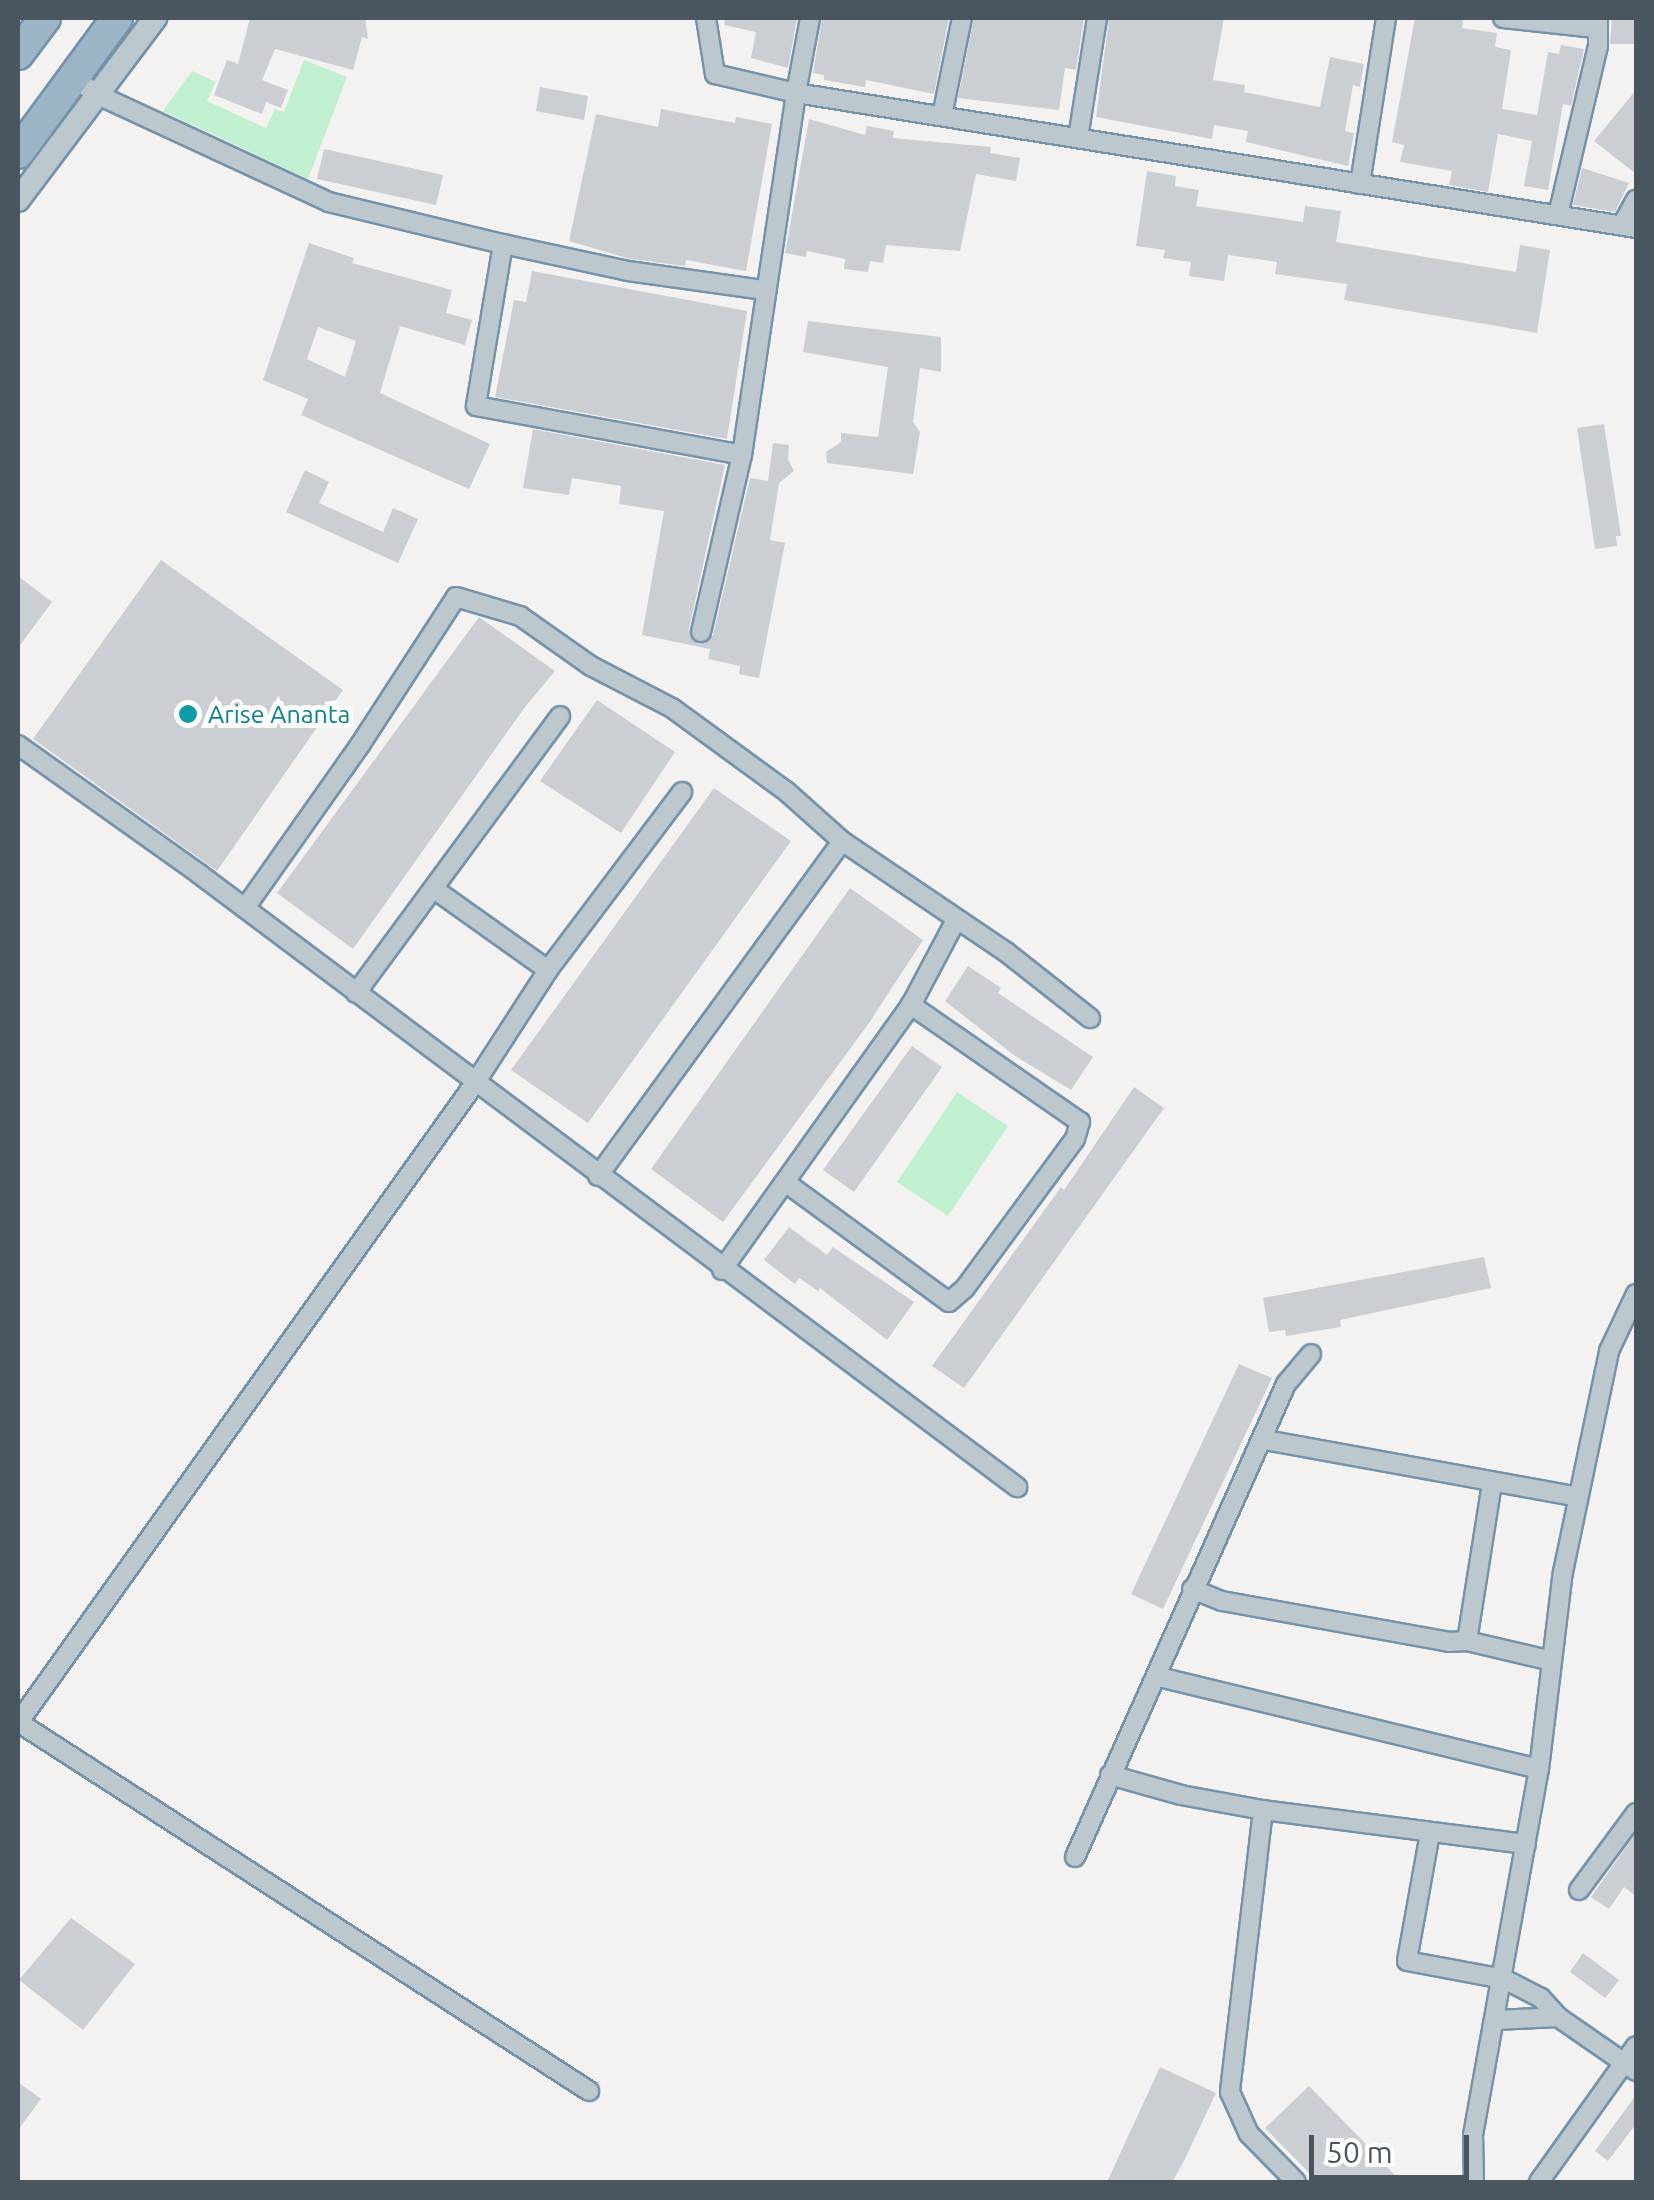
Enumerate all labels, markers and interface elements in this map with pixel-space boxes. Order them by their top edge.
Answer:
place label: Arise Ananta [208,699,350,729]
marker: Arise Ananta [177,703,199,725]
scale bar [1314,2115,1474,2177]
text: 50 m [1326,2135,1393,2169]

